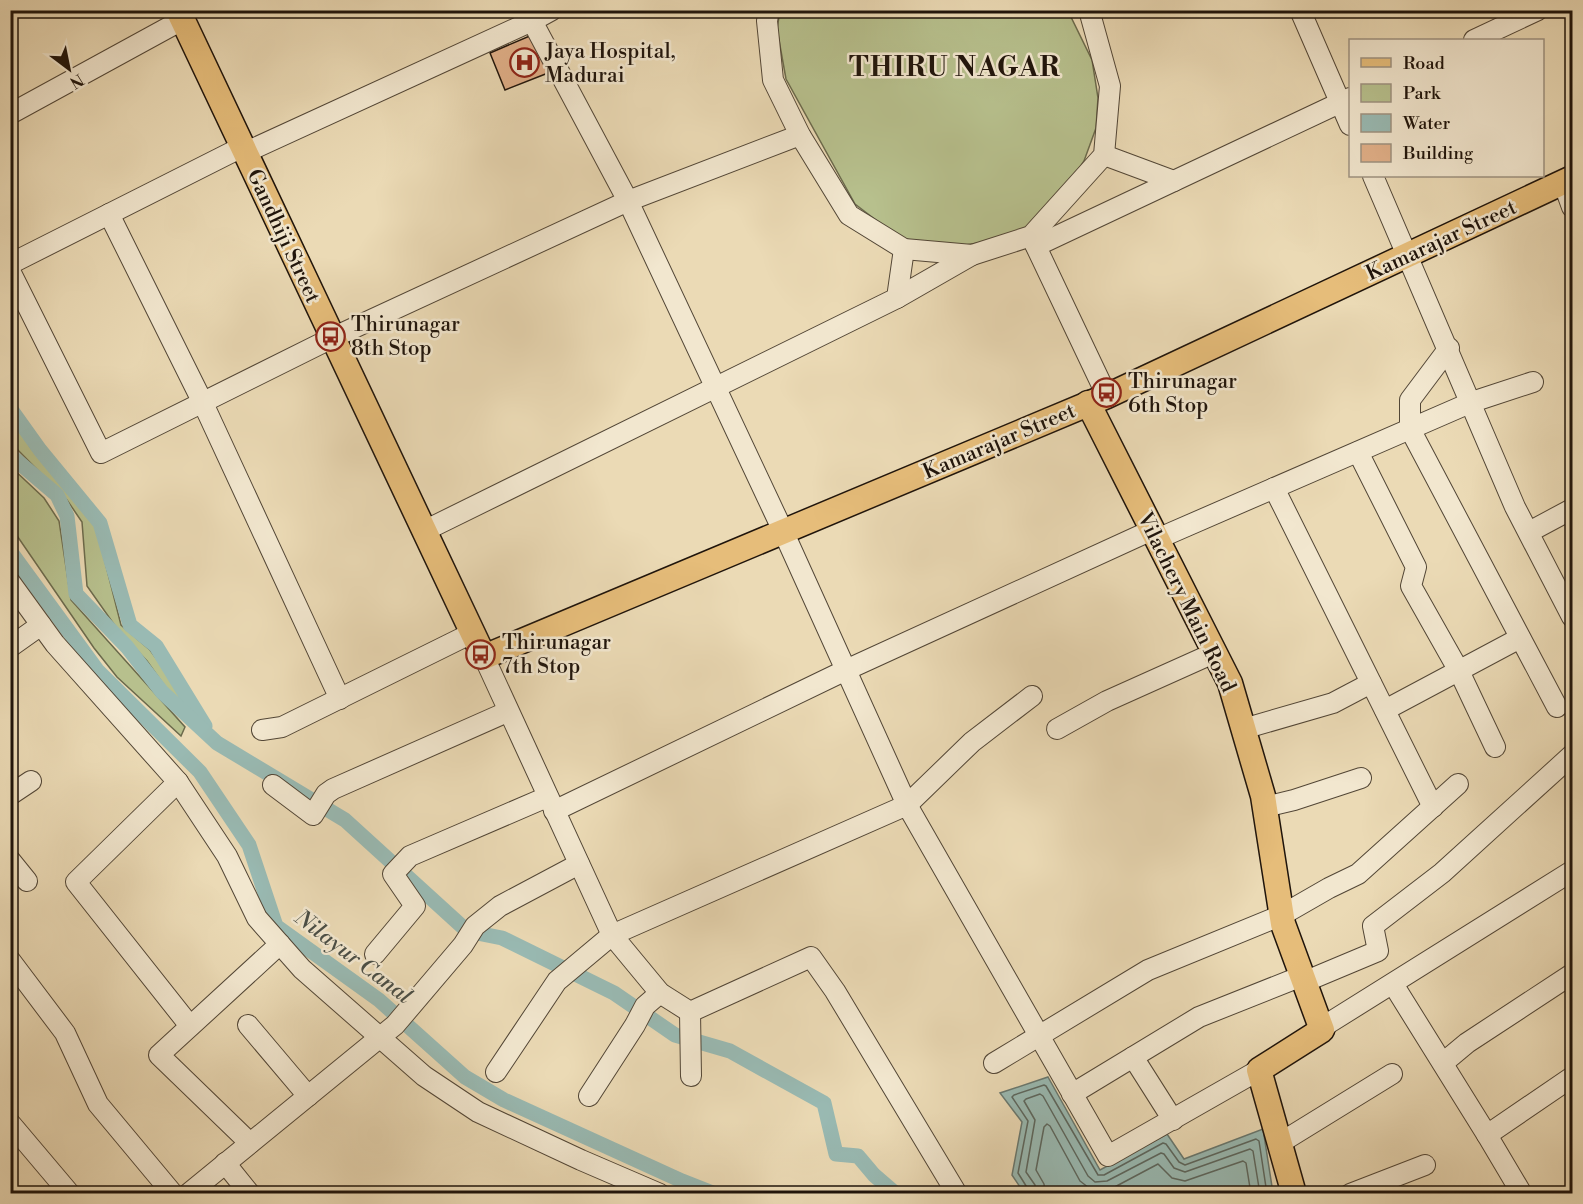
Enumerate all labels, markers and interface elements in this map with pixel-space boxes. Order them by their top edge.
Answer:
north arrow [39,39,99,99]
place label: Jaya Hospital, Madurai [544,39,676,89]
legend [1349,39,1544,177]
hospital icon: Jaya Hospital, Madurai [508,47,540,79]
district label: THIRU NAGAR [849,51,1061,85]
text: Road [1403,52,1446,75]
text: N [65,69,87,93]
text: Park [1403,82,1442,105]
text: Water [1402,112,1451,135]
text: Building [1402,142,1474,165]
street label: Gandhiji Street [241,165,326,308]
street label: Kamarajar Street [1362,194,1521,287]
place label: Thirunagar 8th Stop [351,312,460,362]
bus stop icon: Thirunagar 8th Stop [314,320,346,352]
place label: Thirunagar 6th Stop [1128,369,1237,419]
bus stop icon: Thirunagar 6th Stop [1091,377,1123,409]
street label: Kamarajar Street [919,398,1080,486]
street label: Vilachery Main Road [1131,507,1241,697]
place label: Thirunagar 7th Stop [502,630,611,680]
bus stop icon: Thirunagar 7th Stop [465,638,497,670]
water label: Nilayur Canal [288,904,417,1010]

